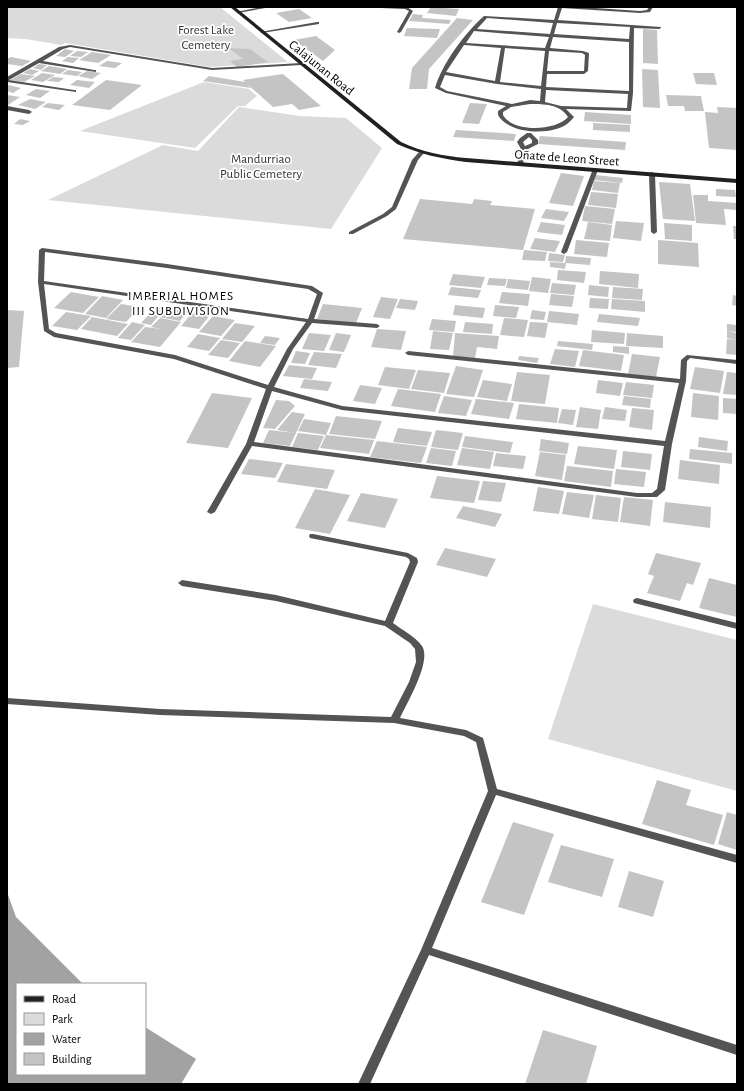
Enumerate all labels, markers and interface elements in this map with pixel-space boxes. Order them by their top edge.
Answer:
park label: Forest Lake Cemetery [178,24,234,52]
street label: Calajunan Road [286,38,356,98]
street label: Oñate de Leon Street [514,148,620,169]
park label: Mandurriao Public Cemetery [220,153,303,181]
district label: IMPERIAL HOMES III SUBDIVISION [128,290,234,318]
legend [16,983,146,1075]
text: Road [52,993,76,1005]
text: Park [52,1013,73,1025]
text: Water [52,1033,81,1045]
text: Building [52,1053,92,1065]

